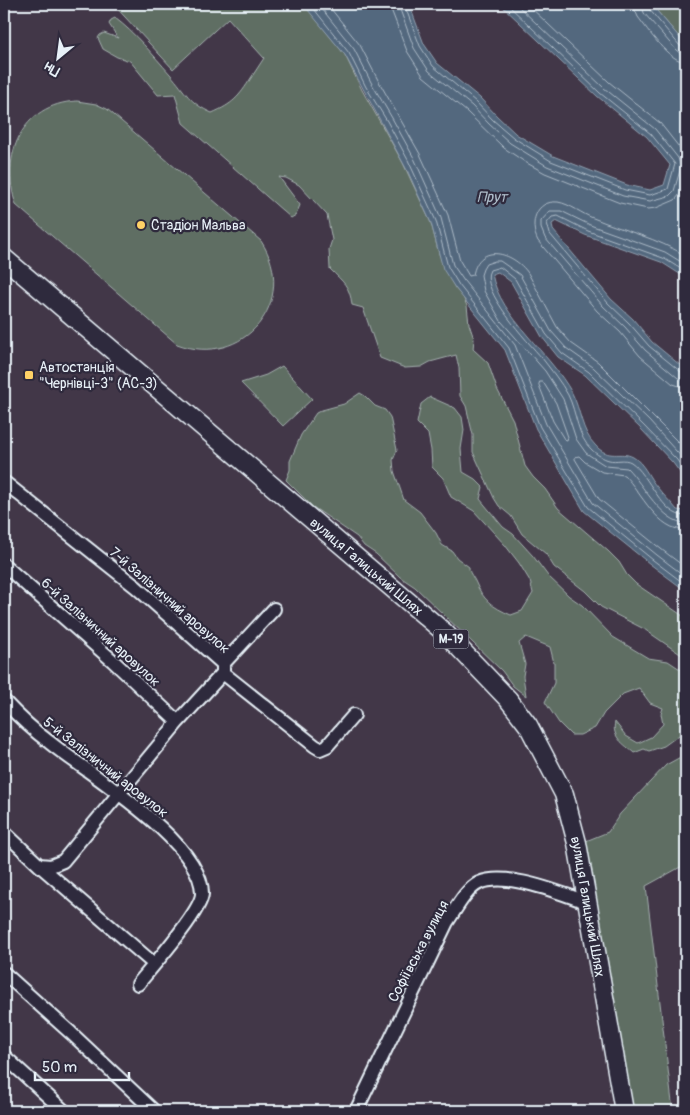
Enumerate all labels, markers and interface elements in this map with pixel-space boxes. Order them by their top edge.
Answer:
north arrow [32,32,82,82]
text: Пн [41,58,63,80]
water label: Прут [477,188,509,207]
place label: Стадіон Мальва [151,217,245,234]
marker: Стадіон Мальва [135,219,147,231]
place label: Автостанція "Чернівці-3" (АС-3) [39,359,158,392]
marker: Автостанція "Чернівці-3" (АС-3) [23,369,35,381]
street label: вулиця Галицький Шлях [307,514,426,619]
street label: 7-й Залізничний аровулок [106,544,233,657]
street label: 6-й Залізничний аровулок [38,574,164,690]
road number: М-19 [434,630,468,648]
street label: 5-й Залізничний аровулок [40,713,171,821]
street label: вулиця Галицький Шлях [567,834,608,978]
street label: Софіївська вулиця [385,898,452,1005]
scale bar [35,1050,129,1082]
text: 50 m [42,1058,77,1077]

